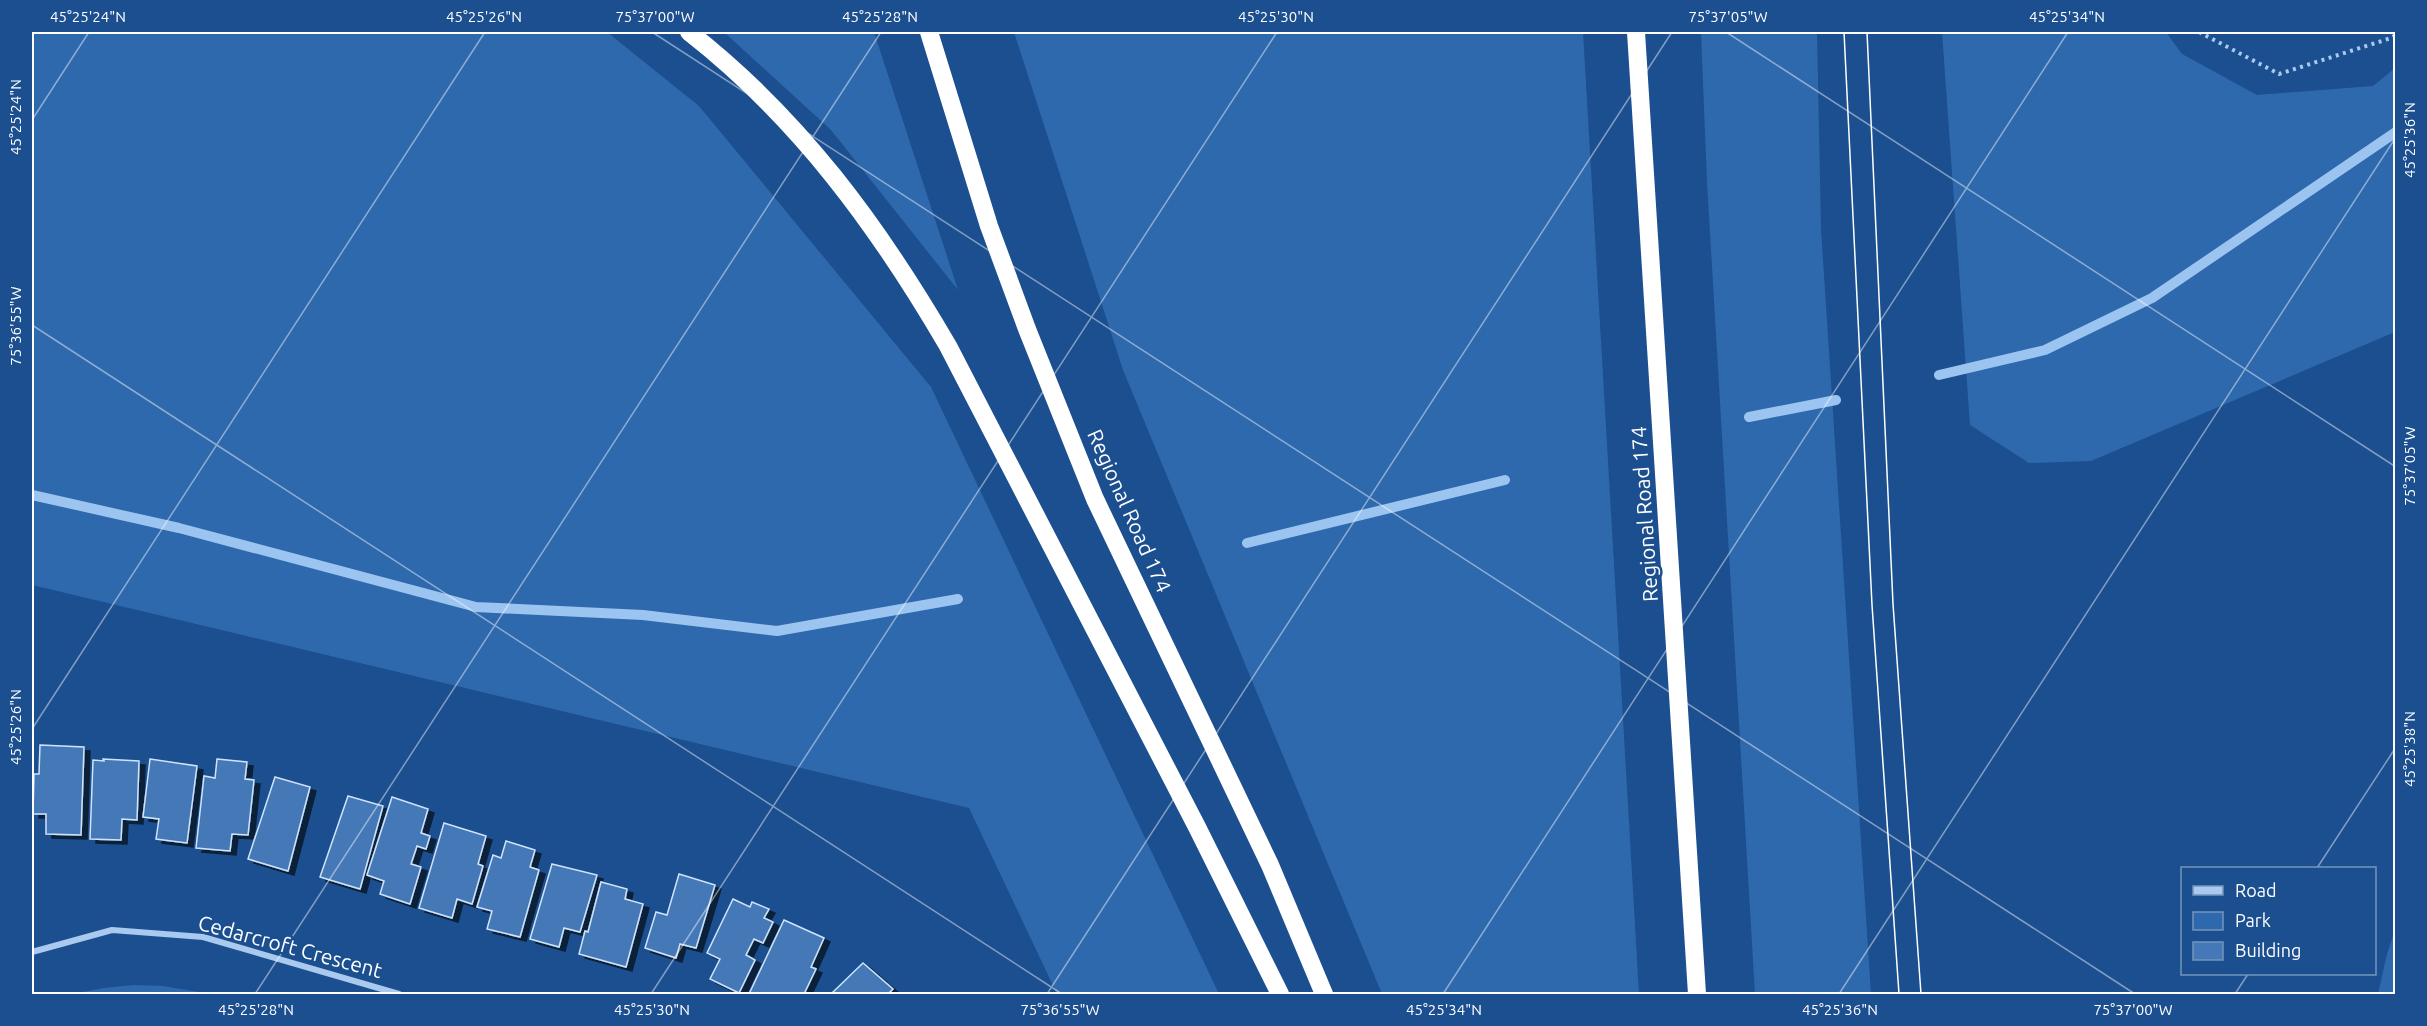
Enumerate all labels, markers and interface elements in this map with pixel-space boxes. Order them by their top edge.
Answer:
text: 45°25'24"N [50,8,126,25]
text: 45°25'26"N [446,8,522,25]
text: 75°37'00"W [615,8,695,25]
text: 45°25'28"N [842,8,918,25]
text: 45°25'30"N [1238,8,1314,25]
text: 75°37'05"W [1688,8,1768,25]
text: 45°25'34"N [2029,8,2105,25]
text: 45°25'24"N [7,79,24,155]
text: 45°25'36"N [2401,102,2418,178]
text: 75°36'55"W [7,286,24,366]
street label: Regional Road 174 [1083,425,1177,596]
street label: Regional Road 174 [1626,425,1662,603]
text: 75°37'05"W [2401,426,2418,506]
text: 45°25'26"N [7,689,24,765]
text: 45°25'38"N [2401,711,2418,787]
legend [2181,867,2376,975]
text: Road [2235,880,2277,900]
street label: Cedarcroft Crescent [196,910,385,982]
text: Park [2235,910,2271,930]
text: Building [2235,940,2301,960]
text: 45°25'28"N [218,1001,294,1018]
text: 45°25'30"N [614,1001,690,1018]
text: 75°36'55"W [1020,1001,1100,1018]
text: 45°25'34"N [1406,1001,1482,1018]
text: 45°25'36"N [1802,1001,1878,1018]
text: 75°37'00"W [2093,1001,2173,1018]

